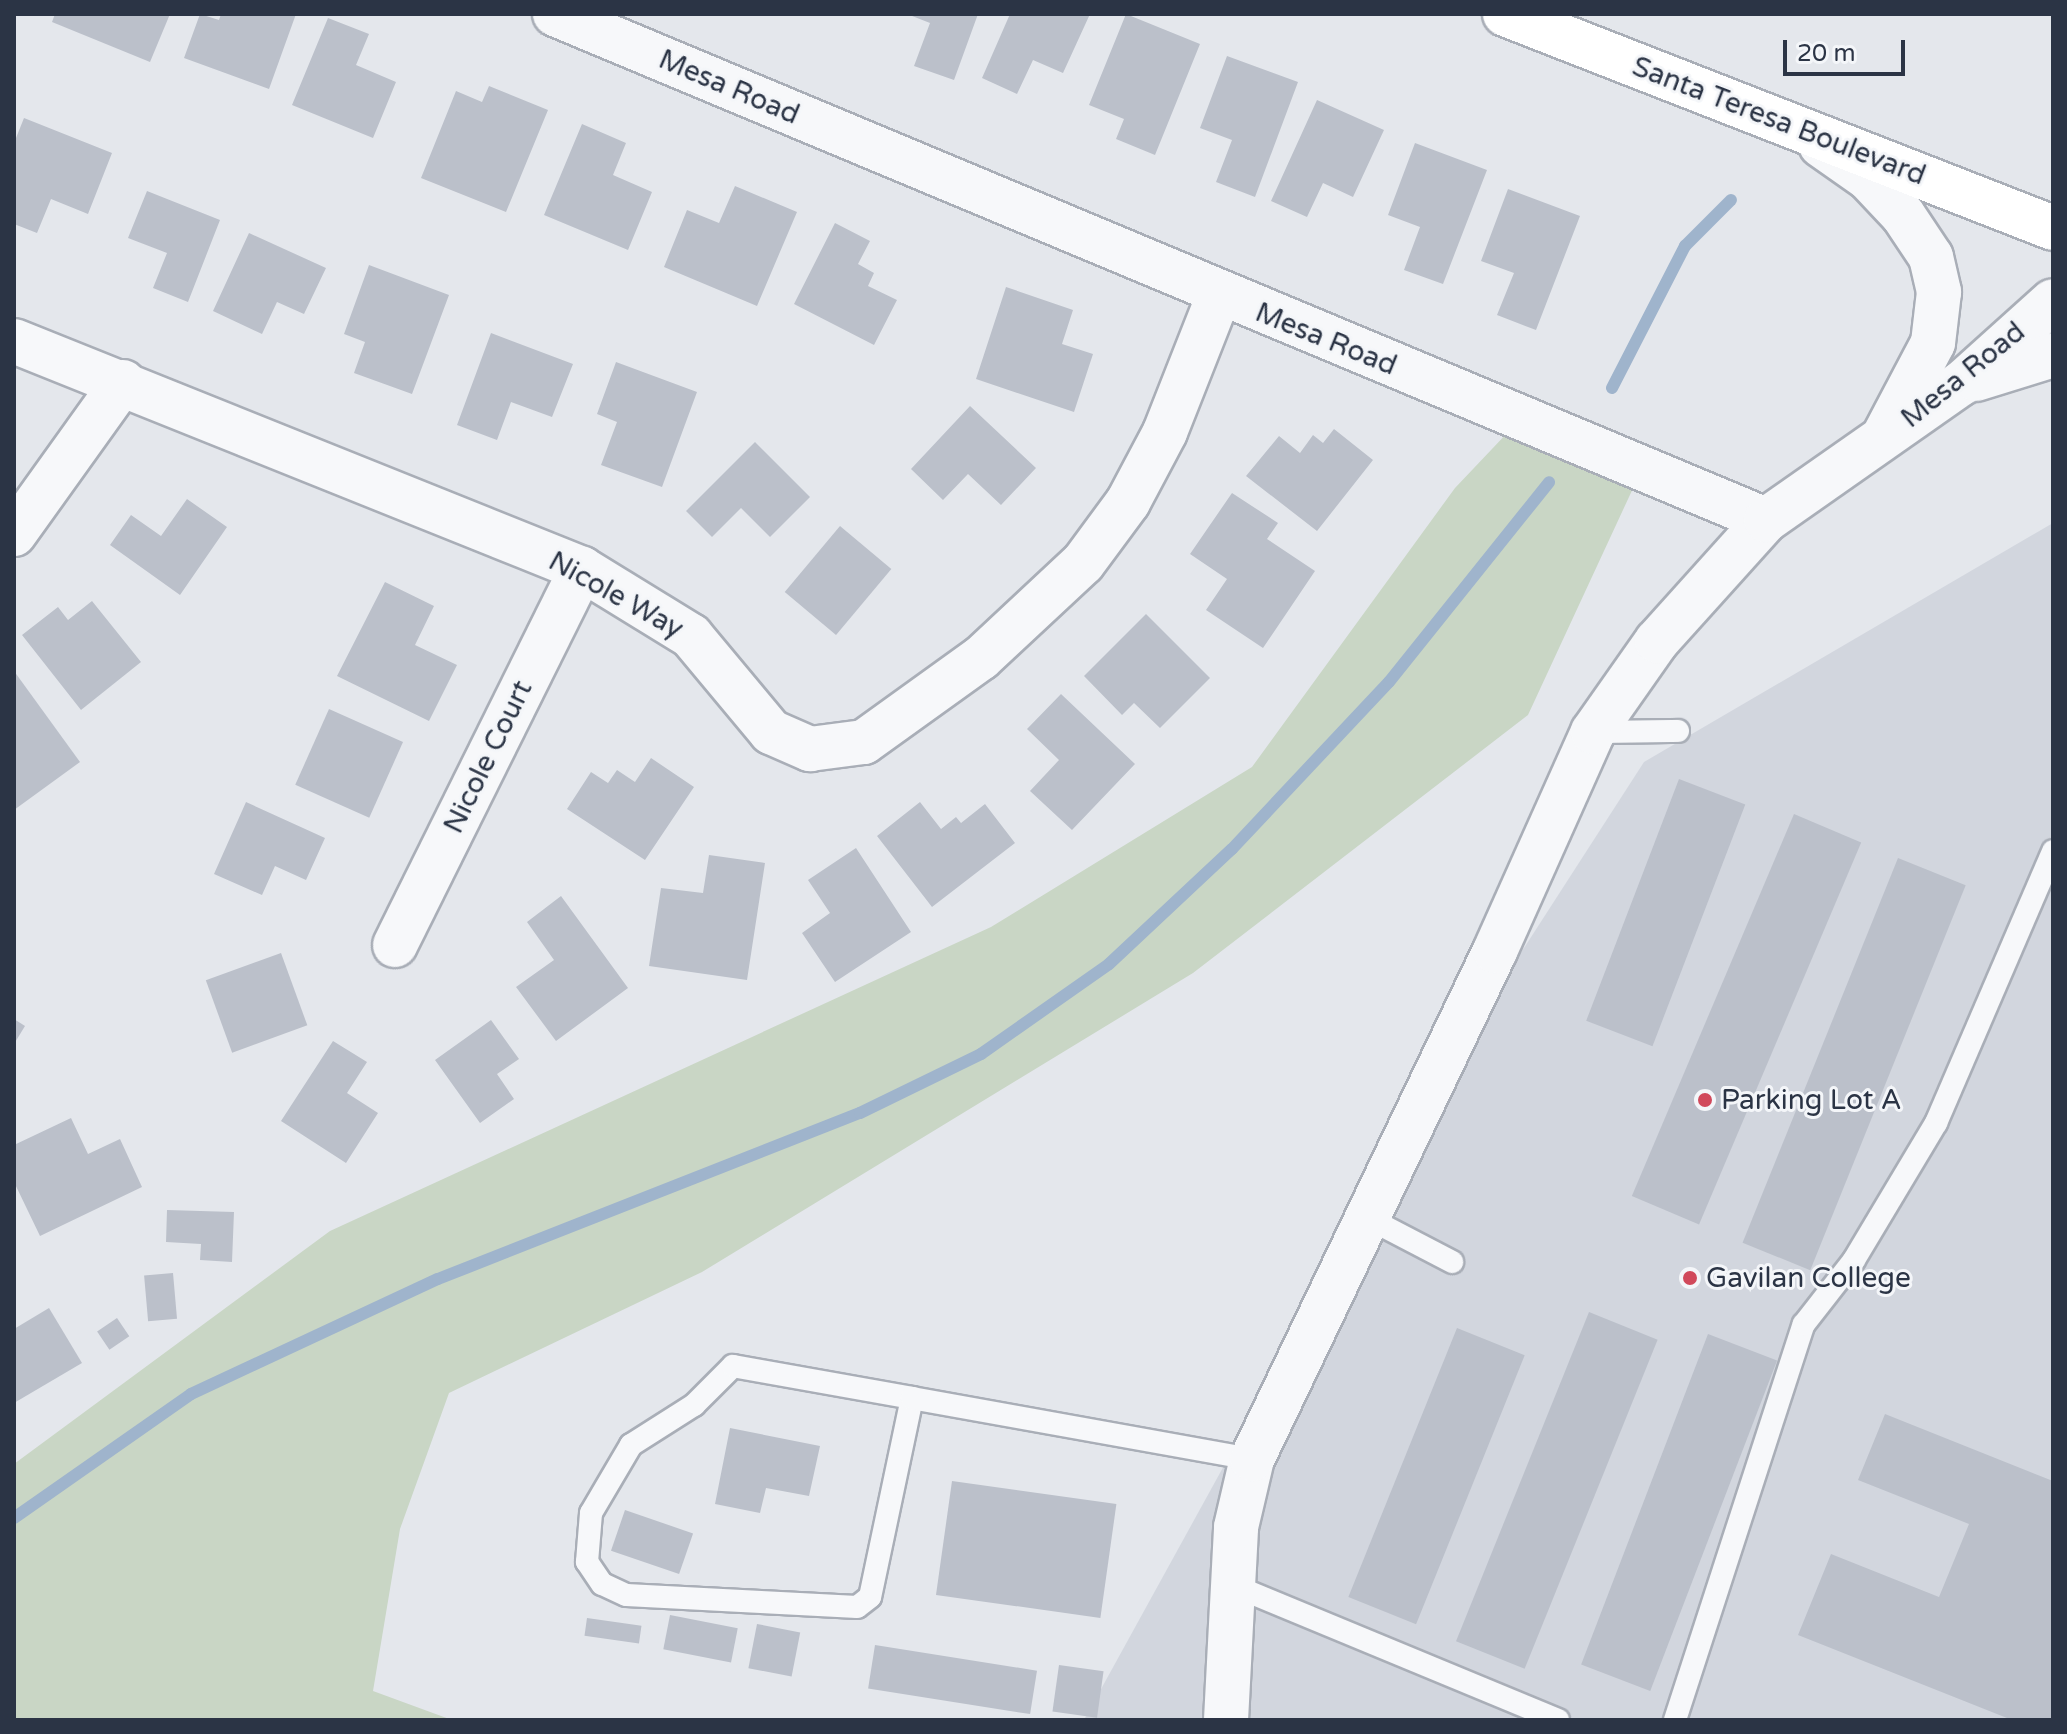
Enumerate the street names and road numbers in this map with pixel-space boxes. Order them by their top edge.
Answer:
street label: Mesa Road [654,42,804,132]
street label: Santa Teresa Boulevard [1628,49,1930,193]
street label: Mesa Road [1250,295,1402,383]
street label: Mesa Road [1894,315,2032,435]
street label: Nicole Way [543,544,689,646]
street label: Nicole Court [437,675,539,839]

